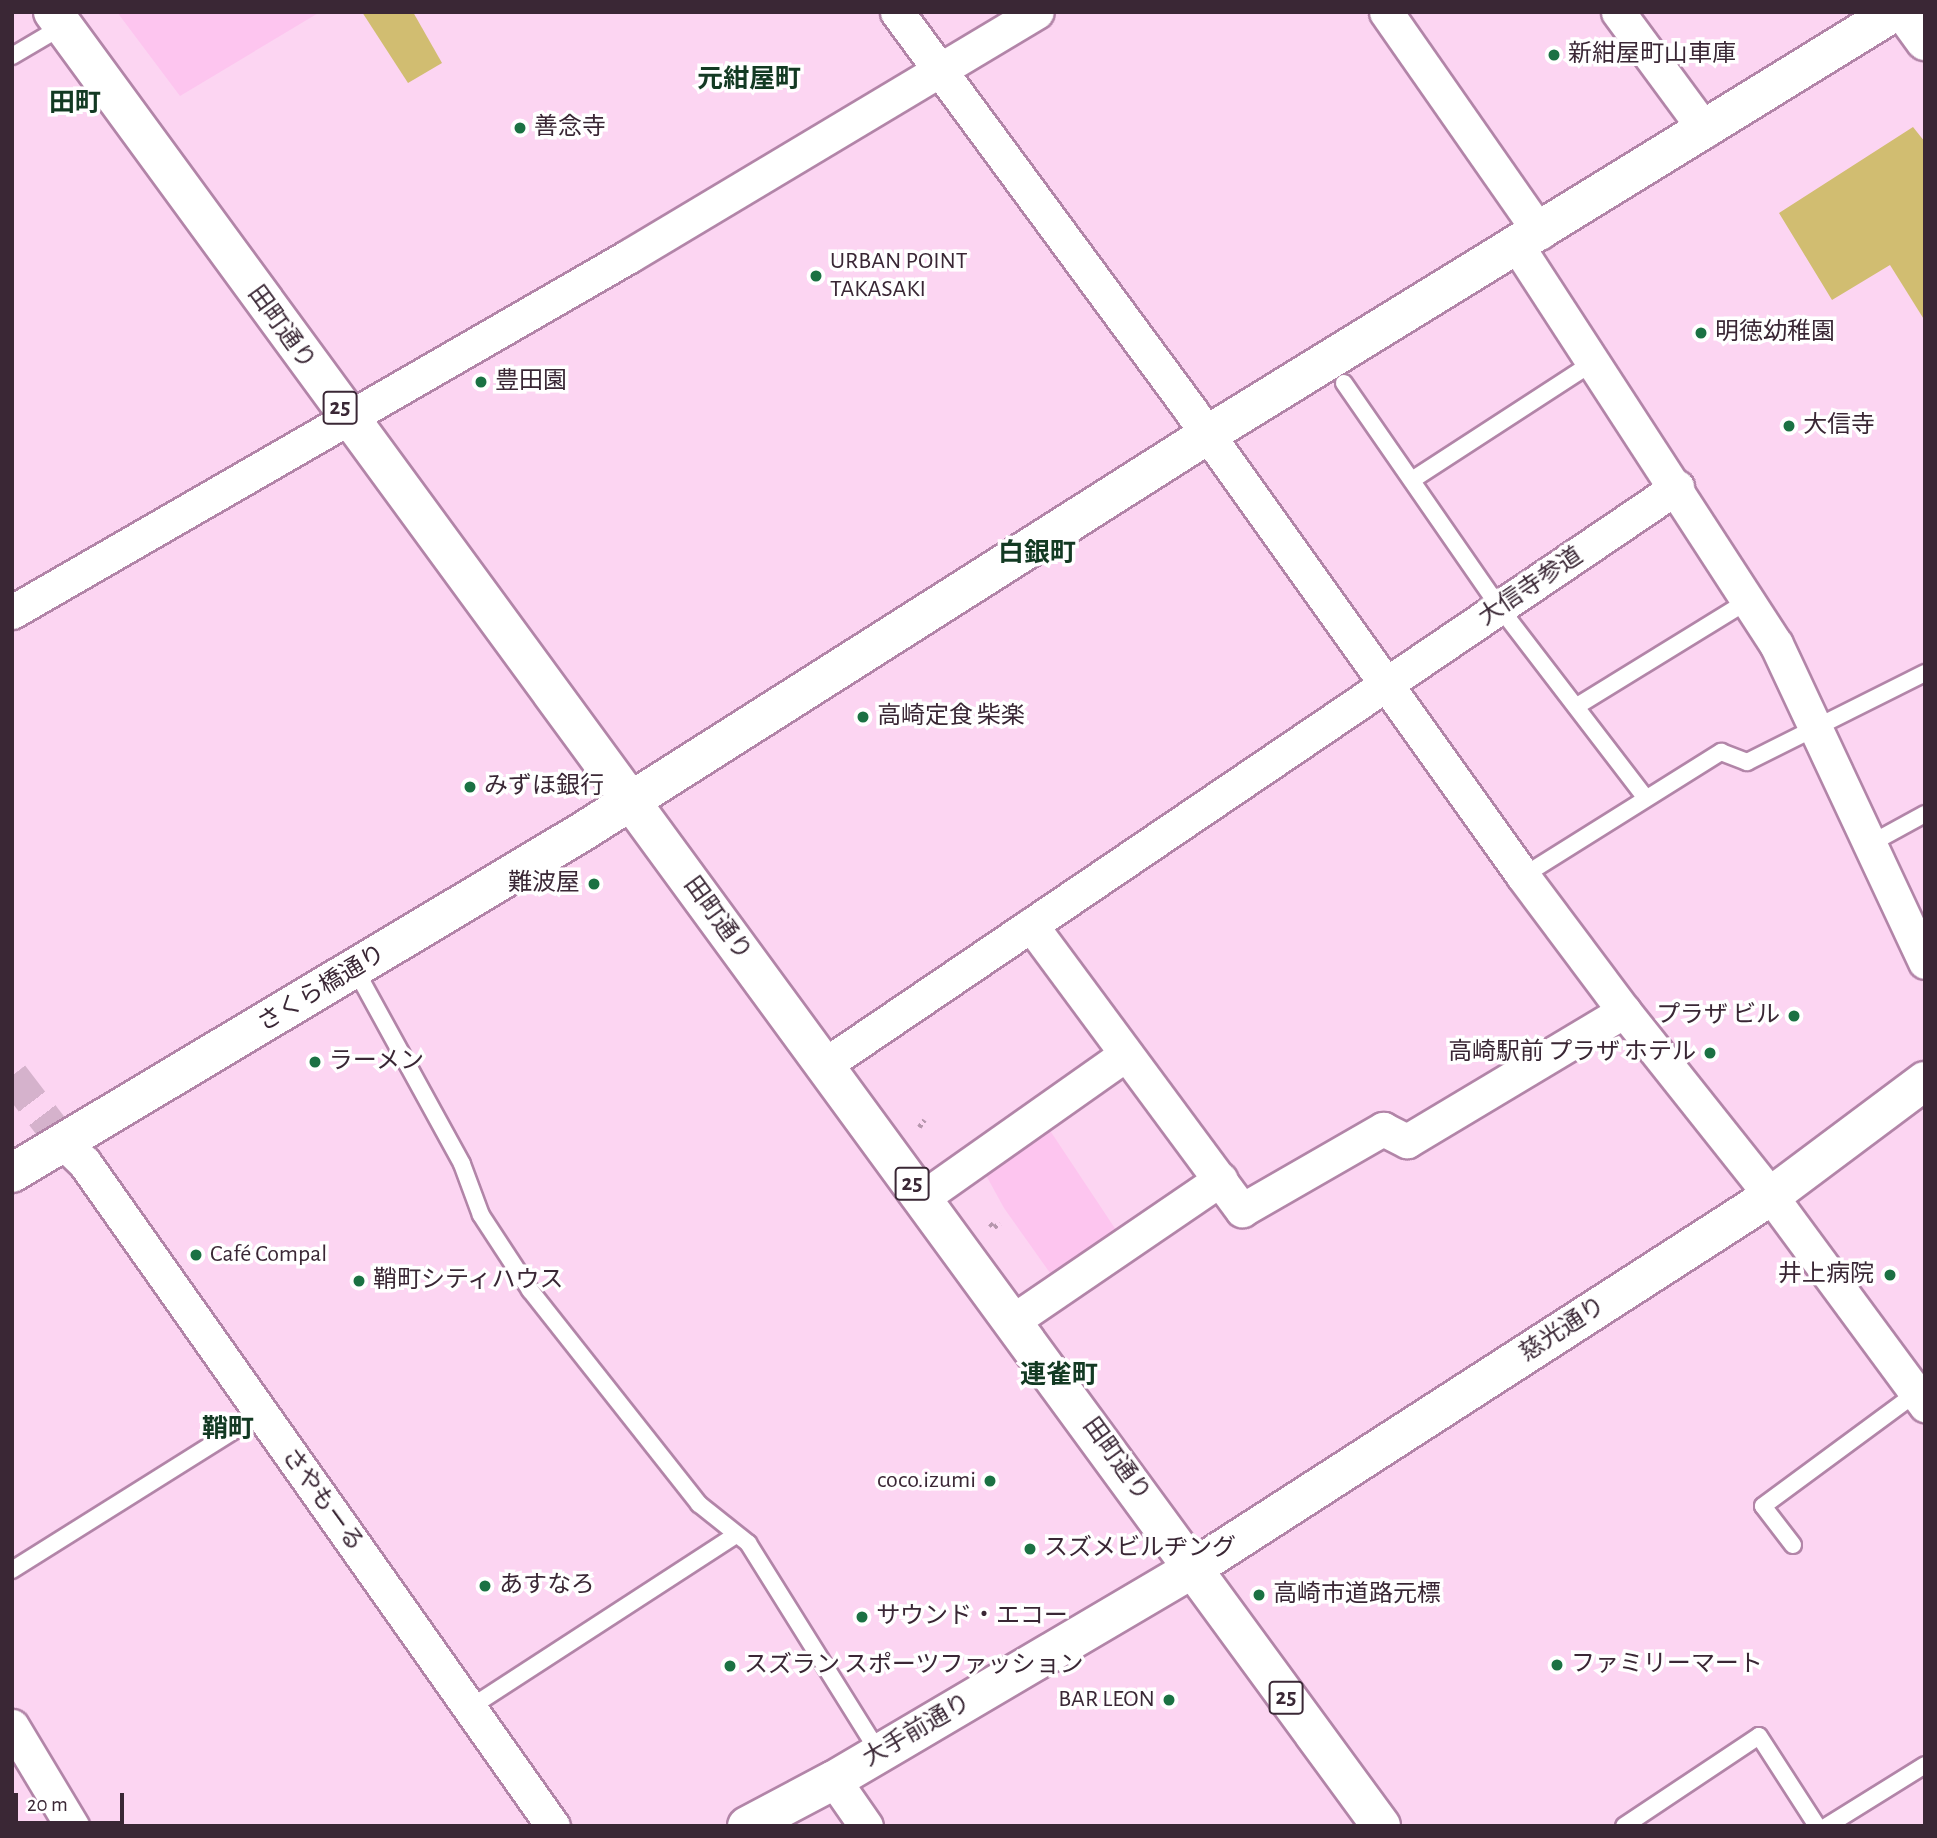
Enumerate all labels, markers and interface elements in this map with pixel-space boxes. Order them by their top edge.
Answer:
place label: 新紺屋町山車庫 [1568,41,1736,69]
marker: 新紺屋町山車庫 [1546,47,1562,63]
district label: 元紺屋町 [697,64,801,96]
district label: 田町 [49,88,101,120]
place label: 善念寺 [534,114,606,142]
marker: 善念寺 [512,120,528,136]
place label: URBAN POINT TAKASAKI [830,248,967,304]
marker: URBAN POINT TAKASAKI [808,268,824,284]
street label: 田町通り [241,281,321,375]
place label: 明徳幼稚園 [1715,319,1835,347]
marker: 明徳幼稚園 [1693,325,1709,341]
place label: 豊田園 [495,368,567,396]
marker: 豊田園 [473,374,489,390]
road number: 25 [322,388,358,428]
place label: 大信寺 [1803,412,1875,440]
marker: 大信寺 [1781,418,1797,434]
district label: 白銀町 [998,538,1076,570]
street label: 大信寺参道 [1473,542,1589,632]
place label: 高崎定食 柴楽 [877,703,1025,731]
marker: 高崎定食 柴楽 [855,709,871,725]
place label: みずほ銀行 [484,773,604,801]
marker: みずほ銀行 [462,779,478,795]
place label: 難波屋 [508,870,580,898]
street label: 田町通り [677,872,757,966]
marker: 難波屋 [586,876,602,892]
street label: さくら橋通り [253,940,391,1038]
place label: プラザ ビル [1656,1002,1780,1030]
marker: プラザ ビル [1786,1008,1802,1024]
place label: 高崎駅前 プラザ ホテル [1448,1039,1696,1067]
marker: 高崎駅前 プラザ ホテル [1702,1045,1718,1061]
place label: ラーメン [329,1048,425,1076]
marker: ラーメン [307,1054,323,1070]
road number: 25 [894,1164,930,1204]
place label: Café Compal [210,1241,327,1269]
marker: Café Compal [188,1247,204,1263]
place label: 井上病院 [1778,1261,1874,1289]
marker: 井上病院 [1880,1265,1900,1285]
place label: 鞘町シティハウス [373,1267,565,1295]
marker: 鞘町シティハウス [351,1273,367,1289]
street label: 慈光通り [1515,1292,1611,1368]
district label: 連雀町 [1020,1360,1098,1392]
street label: 田町通り [1076,1413,1156,1507]
district label: 鞘町 [202,1414,254,1446]
street label: さやもーる [275,1443,369,1557]
place label: coco.izumi [877,1467,976,1495]
marker: coco.izumi [982,1473,998,1489]
place label: スズメビルヂング [1044,1535,1236,1563]
marker: スズメビルヂング [1022,1541,1038,1557]
place label: あすなろ [499,1572,595,1600]
marker: あすなろ [477,1578,493,1594]
place label: 高崎市道路元標 [1273,1581,1441,1609]
marker: 高崎市道路元標 [1251,1587,1267,1603]
place label: サウンド・エコー [876,1603,1068,1631]
marker: サウンド・エコー [854,1609,870,1625]
place label: ファミリーマート [1571,1651,1763,1679]
place label: スズラン スポーツファッション [744,1652,1084,1680]
marker: ファミリーマート [1549,1657,1565,1673]
marker: スズラン スポーツファッション [722,1658,738,1674]
road number: 25 [1268,1679,1304,1718]
place label: BAR LEON [1058,1686,1155,1714]
street label: 大手前通り [858,1689,976,1773]
marker: BAR LEON [1161,1692,1177,1708]
scale bar [18,1778,128,1822]
text: 20 m [27,1794,68,1815]

